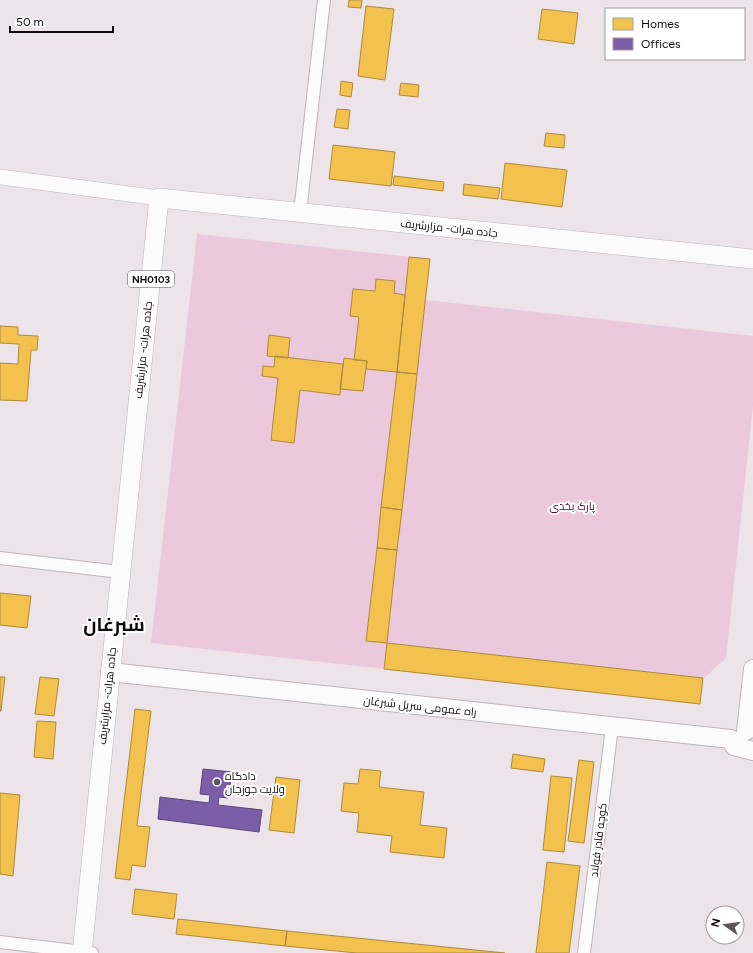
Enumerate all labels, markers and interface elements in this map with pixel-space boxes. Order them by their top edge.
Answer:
scale bar [10,8,113,34]
legend [605,8,745,60]
text: 50 m [16,15,44,29]
text: Homes [641,17,680,31]
text: Offices [641,37,681,51]
street label: جاده هرات- مزارشریف [400,217,498,240]
road number: NH0103 [128,271,174,287]
street label: جاده هرات- مزارشریف [132,301,155,399]
park label: پارک بخدی [549,500,595,513]
district label: شبرغان [83,613,145,636]
street label: جاده هرات- مزارشریف [96,647,119,745]
street label: راه عمومی سرپل شبرغان [363,694,477,719]
place label: دادگاه ولایت جوزجان [225,770,285,796]
marker: دادگاه ولایت جوزجان [212,777,222,787]
street label: کوچه قادر فولاد [587,802,610,878]
north arrow [705,905,745,945]
text: N [708,917,723,928]

